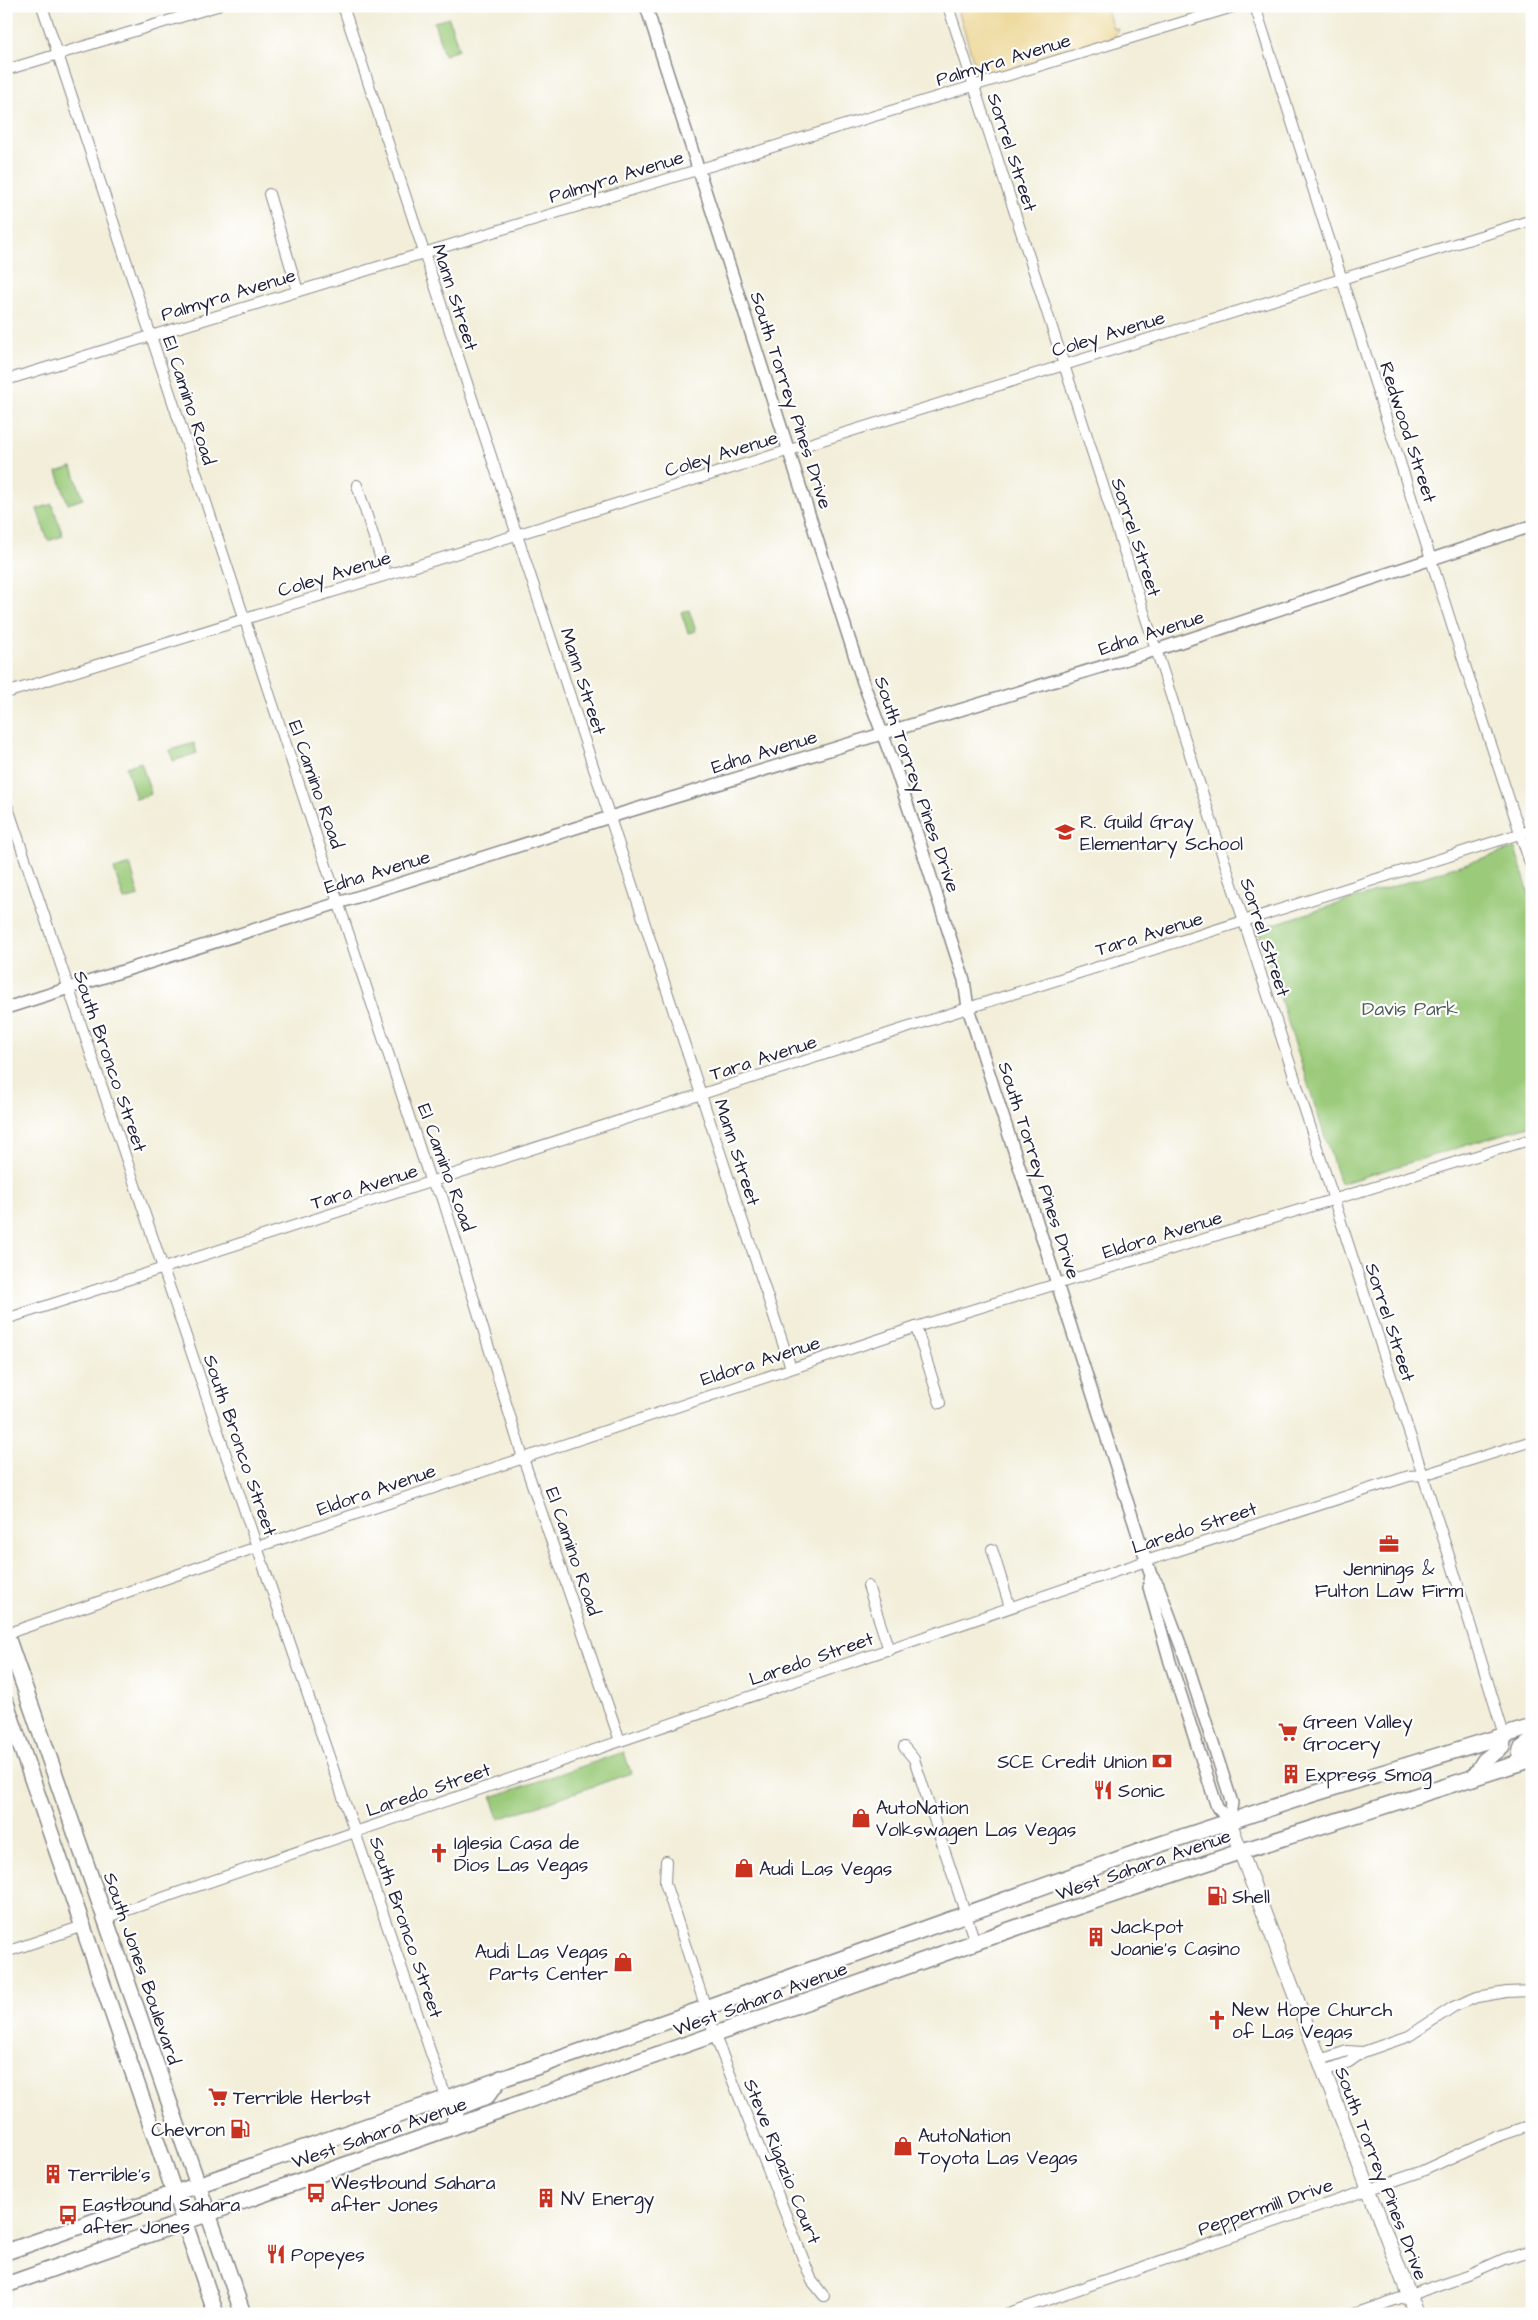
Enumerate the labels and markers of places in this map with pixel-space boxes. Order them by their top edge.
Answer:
place label: R. Guild Gray Elementary School [1080,809,1243,859]
school or university icon: R. Guild Gray Elementary School [1054,821,1076,843]
office icon: Jennings & Fulton Law Firm [1378,1533,1400,1555]
place label: Jennings & Fulton Law Firm [1315,1556,1463,1605]
place label: Green Valley Grocery [1303,1709,1413,1759]
supermarket icon: Green Valley Grocery [1277,1721,1299,1743]
place label: SCE Credit Union [997,1749,1147,1776]
bank icon: SCE Credit Union [1151,1750,1173,1772]
place label: Express Smog [1306,1762,1432,1790]
building icon: Express Smog [1280,1763,1302,1785]
place label: Sonic [1118,1778,1165,1805]
restaurant icon: Sonic [1092,1779,1114,1801]
place label: AutoNation Volkswagen Las Vegas [876,1795,1076,1845]
shop icon: AutoNation Volkswagen Las Vegas [850,1807,872,1829]
place label: Iglesia Casa de Dios Las Vegas [454,1830,588,1880]
church icon: Iglesia Casa de Dios Las Vegas [428,1842,450,1864]
place label: Audi Las Vegas [759,1856,892,1884]
shop icon: Audi Las Vegas [733,1857,755,1879]
place label: Shell [1232,1884,1270,1911]
fuel station icon: Shell [1206,1885,1228,1907]
place label: Jackpot Joanie's Casino [1111,1914,1240,1963]
building icon: Jackpot Joanie's Casino [1085,1926,1107,1948]
place label: Audi Las Vegas Parts Center [475,1939,609,1988]
shop icon: Audi Las Vegas Parts Center [612,1951,634,1973]
place label: New Hope Church of Las Vegas [1232,1997,1393,2047]
church icon: New Hope Church of Las Vegas [1206,2009,1228,2031]
place label: Terrible Herbst [233,2085,371,2112]
supermarket icon: Terrible Herbst [207,2086,229,2108]
place label: Chevron [151,2117,225,2144]
fuel station icon: Chevron [229,2118,251,2140]
place label: AutoNation Toyota Las Vegas [918,2123,1078,2173]
shop icon: AutoNation Toyota Las Vegas [892,2135,914,2157]
place label: Terrible's [68,2162,151,2189]
building icon: Terrible's [42,2163,64,2185]
place label: Westbound Sahara after Jones [331,2170,496,2219]
bus stop icon: Westbound Sahara after Jones [305,2182,327,2204]
place label: NV Energy [561,2186,655,2214]
building icon: NV Energy [535,2187,557,2209]
place label: Eastbound Sahara after Jones [83,2192,240,2241]
bus stop icon: Eastbound Sahara after Jones [57,2204,79,2226]
place label: Popeyes [291,2242,365,2270]
restaurant icon: Popeyes [265,2243,287,2265]

